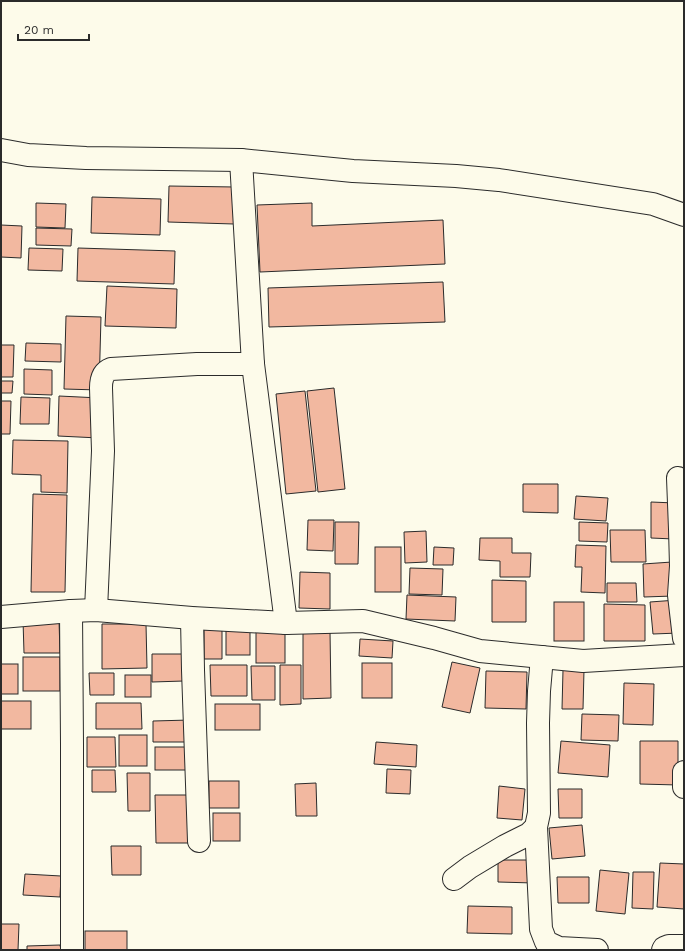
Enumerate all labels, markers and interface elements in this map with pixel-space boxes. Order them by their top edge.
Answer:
scale bar [18,16,89,42]
text: 20 m [24,23,54,37]

